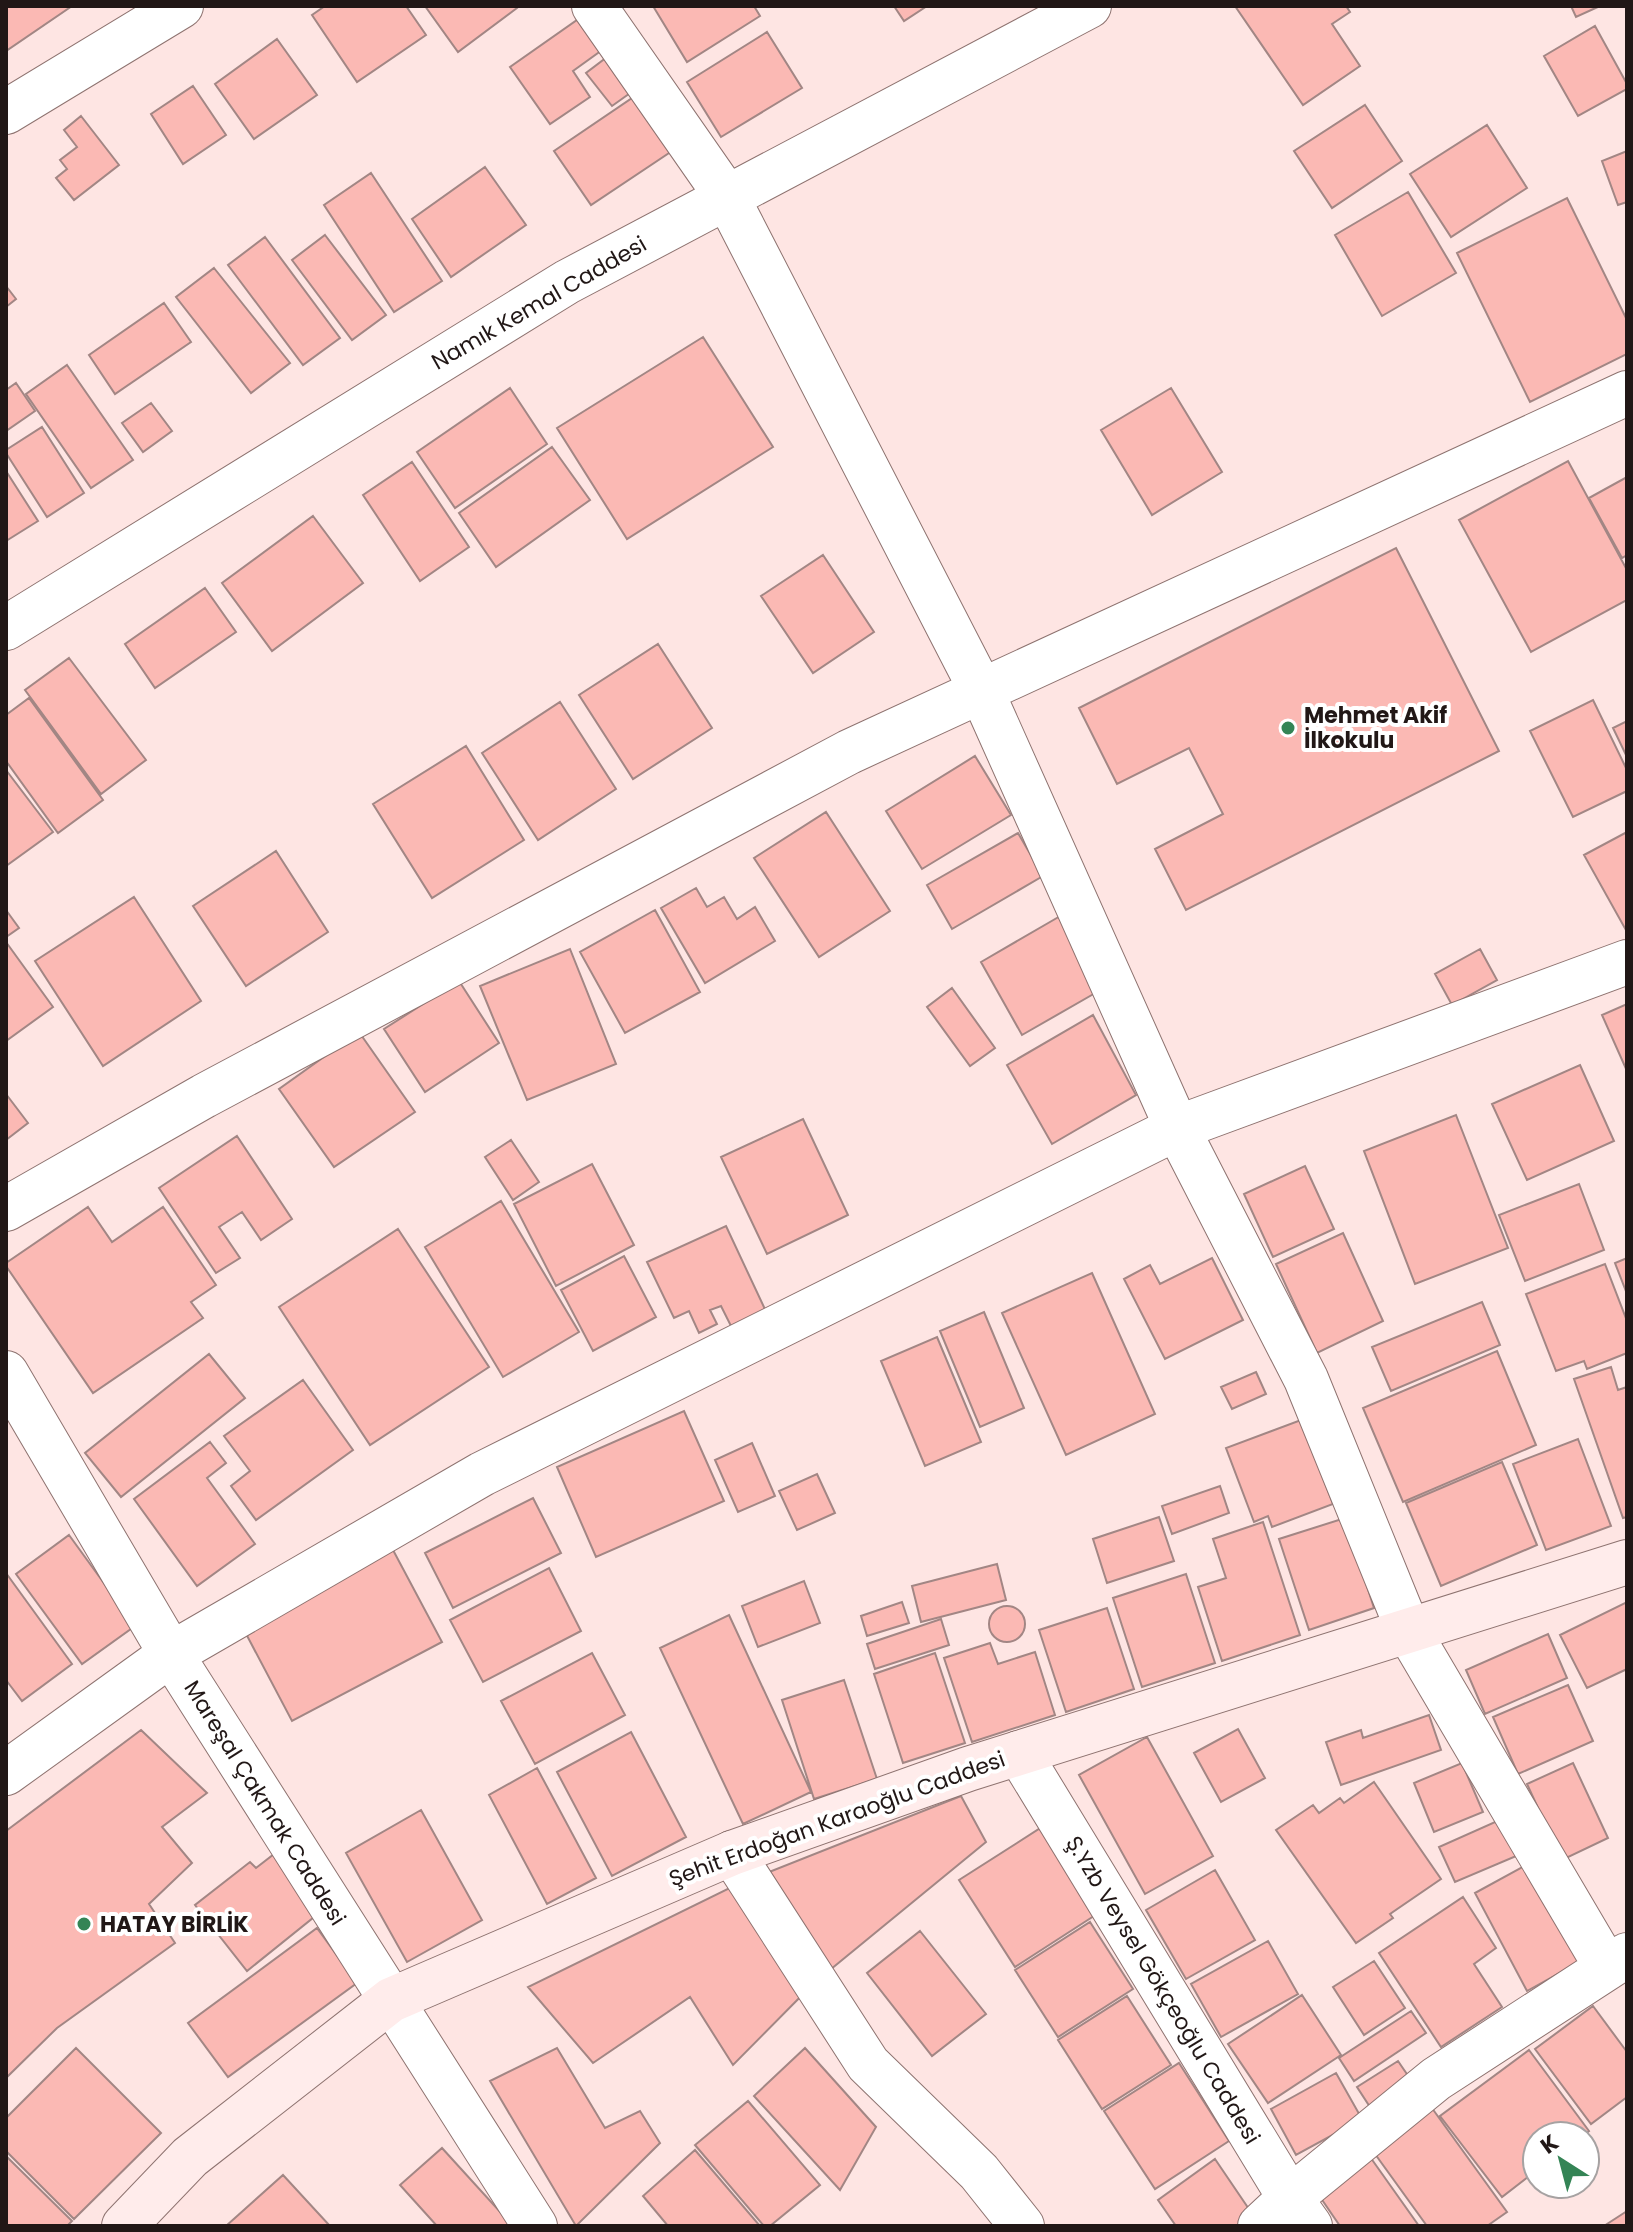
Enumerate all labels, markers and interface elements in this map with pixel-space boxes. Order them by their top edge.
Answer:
street label: Namık Kemal Caddesi [426,229,652,377]
place label: Mehmet Akif İlkokulu [1304,700,1447,756]
marker: Mehmet Akif İlkokulu [1279,719,1297,737]
street label: Mareşal Çakmak Caddesi [177,1675,353,1931]
street label: Şehit Erdoğan Karaoğlu Caddesi [665,1744,1009,1894]
street label: Ş.Yzb Veysel Gökçeoğlu Caddesi [1058,1830,1268,2150]
place label: HATAY BİRLİK [100,1909,249,1940]
marker: HATAY BİRLİK [75,1915,93,1933]
north arrow [1521,2120,1601,2200]
text: K [1534,2127,1565,2161]

